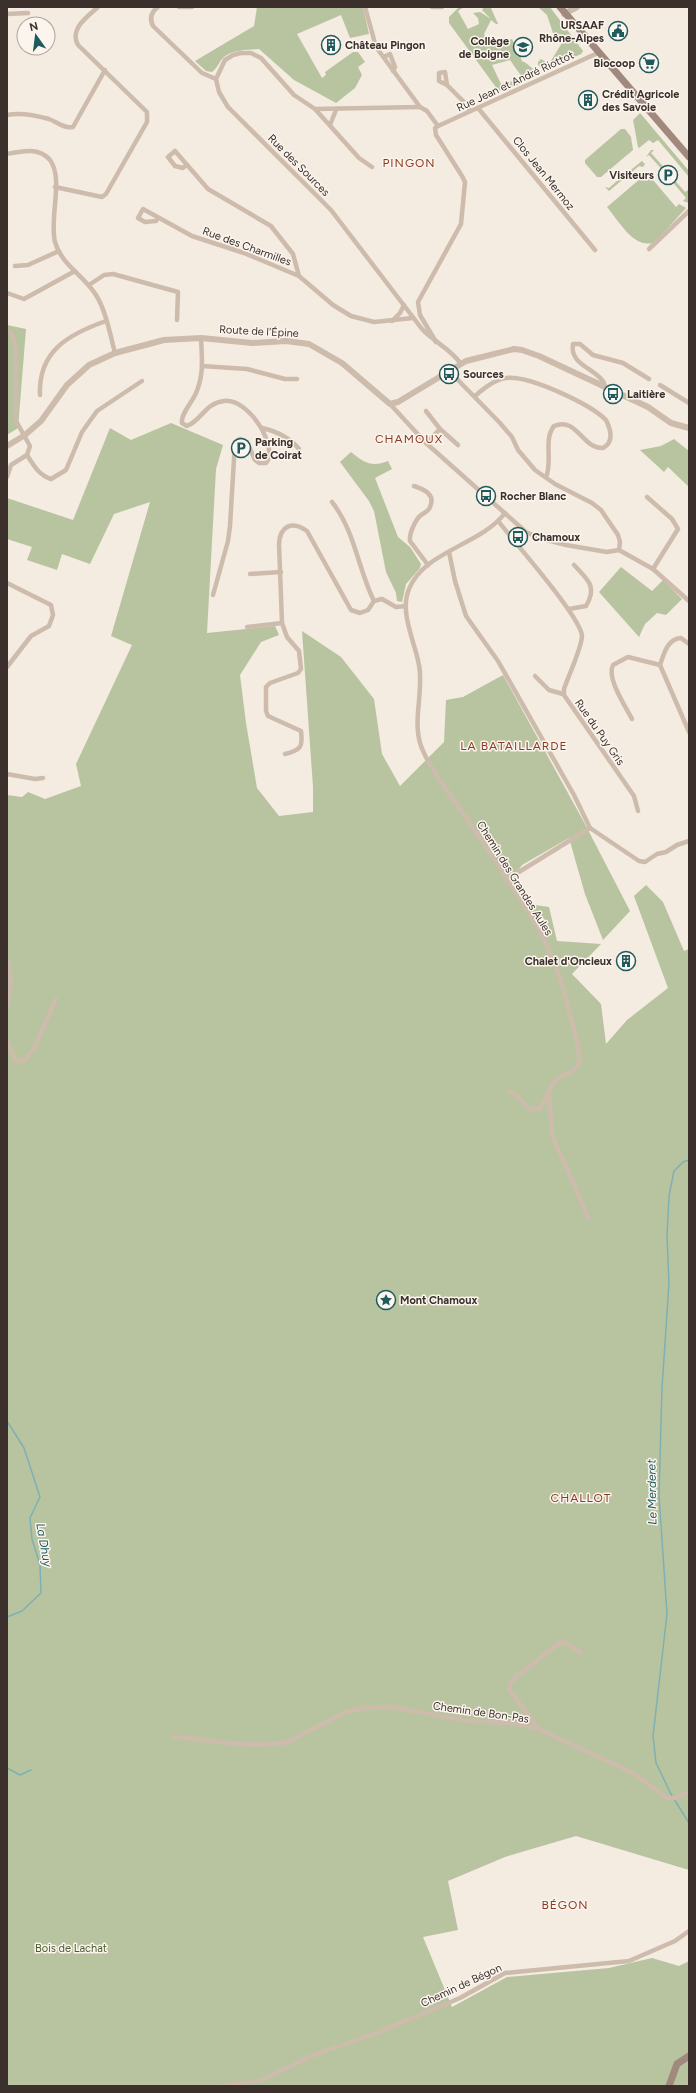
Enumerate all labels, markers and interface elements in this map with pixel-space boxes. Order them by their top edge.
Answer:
north arrow [16,16,56,56]
text: N [28,19,39,34]
place label: URSAAF Rhône-Alpes [539,19,604,45]
public building icon: URSAAF Rhône-Alpes [607,20,629,42]
building icon: Château Pingon [320,34,342,56]
place label: Collège de Boigne [459,35,509,61]
school or university icon: Collège de Boigne [512,36,534,58]
place label: Château Pingon [345,39,425,52]
street label: Rue Jean et André Riottot [455,49,576,114]
supermarket icon: Biocoop [638,52,660,74]
place label: Biocoop [594,57,635,70]
place label: Crédit Agricole des Savoie [602,88,679,114]
building icon: Crédit Agricole des Savoie [577,89,599,111]
street label: Rue des Sources [265,132,332,199]
street label: Clos Jean Mermoz [510,134,577,213]
district label: PINGON [382,156,436,170]
parking icon: Visiteurs [657,164,679,186]
place label: Visiteurs [609,169,654,182]
street label: Rue des Charmilles [201,224,293,269]
street label: Route de l'Épine [219,323,299,340]
bus stop icon: Sources [438,363,460,385]
place label: Sources [463,368,504,381]
bus stop icon: Laitière [602,383,624,405]
place label: Laitière [627,388,665,401]
district label: CHAMOUX [375,432,443,446]
place label: Parking de Coirat [255,436,303,462]
parking icon: Parking de Coirat [230,437,252,459]
bus stop icon: Rocher Blanc [475,485,497,507]
place label: Rocher Blanc [500,490,566,503]
bus stop icon: Chamoux [507,526,529,548]
place label: Chamoux [532,531,580,544]
street label: Rue du Puy Gris [572,697,627,768]
district label: LA BATAILLARDE [460,739,568,753]
street label: Chemin des Grandes Aules [474,819,555,938]
building icon: Chalet d'Oncieux [615,950,637,972]
place label: Chalet d'Oncieux [525,955,612,968]
place icon: Mont Chamoux [375,1289,397,1311]
place label: Mont Chamoux [400,1294,477,1307]
water label: Le Merderet [644,1459,660,1525]
district label: CHALLOT [551,1491,611,1505]
water label: La Dhuy [33,1522,55,1569]
street label: Chemin de Bon-Pas [432,1699,530,1726]
district label: BÉGON [541,1898,589,1912]
park label: Bois de Lachat [35,1942,107,1955]
street label: Chemin de Bégon [419,1961,504,2010]

